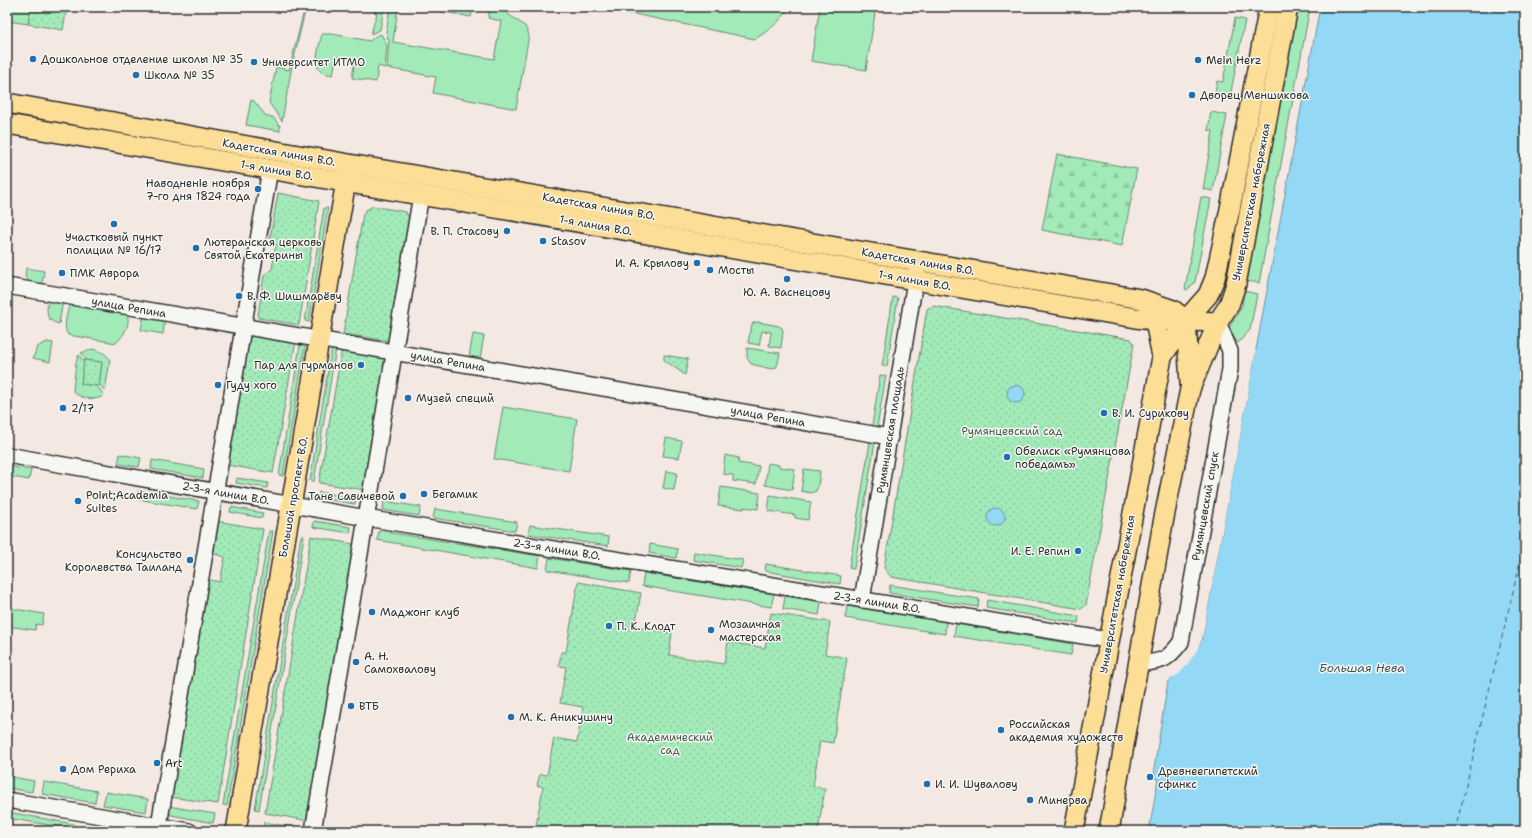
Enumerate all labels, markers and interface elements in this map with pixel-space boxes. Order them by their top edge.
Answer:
place label: Дошкольное отделение школы № 35 [41,52,243,67]
place label: Mein Herz [1206,53,1261,68]
marker: Дошкольное отделение школы № 35 [28,54,38,64]
place label: Университет ИТМО [262,55,365,70]
marker: Mein Herz [1193,55,1203,65]
marker: Университет ИТМО [249,57,259,67]
place label: Школа № 35 [144,68,215,83]
marker: Школа № 35 [131,70,141,80]
place label: Дворец Меншикова [1200,88,1309,103]
marker: Дворец Меншикова [1187,90,1197,100]
street label: Университетская набережная [1229,122,1274,282]
street label: Кадетская линия В.О. [221,135,337,170]
street label: 1-я линия В.О. [239,157,315,184]
place label: Наводненiе ноября 7-го дня 1824 года [146,176,250,204]
marker: Наводненiе ноября 7-го дня 1824 года [253,184,263,194]
street label: Кадетская линия В.О. [541,189,657,224]
street label: 1-я линия В.О. [558,212,634,239]
marker: Участковый пункт полиции № 16/17 [109,219,119,229]
place label: В. П. Стасову [431,224,499,239]
marker: В. П. Стасову [502,226,512,236]
place label: Участковый пункт полиции № 16/17 [65,230,163,258]
place label: Stasov [551,234,586,249]
place label: Лютеранская церковь Святой Екатерины [204,235,322,263]
marker: Stasov [538,236,548,246]
marker: Лютеранская церковь Святой Екатерины [191,243,201,253]
street label: Кадетская линия В.О. [860,244,976,279]
place label: И. А. Крылову [615,256,689,271]
marker: И. А. Крылову [692,258,702,268]
place label: Мосты [718,263,754,278]
marker: Мосты [705,265,715,275]
place label: ПМК Аврора [70,266,139,281]
street label: 1-я линия В.О. [877,267,953,294]
marker: ПМК Аврора [57,268,67,278]
marker: Ю. А. Васнецову [782,274,792,284]
place label: Ю. А. Васнецову [743,285,831,300]
place label: В. Ф. Шишмарёву [247,289,342,304]
marker: В. Ф. Шишмарёву [234,291,244,301]
street label: улица Репина [90,294,168,321]
street label: улица Репина [409,348,487,375]
place label: Пар для гурманов [254,358,353,373]
marker: Пар для гурманов [356,360,366,370]
street label: Румянцевская площадь [873,365,908,495]
place label: Гуду хого [226,378,277,393]
marker: Гуду хого [213,380,223,390]
place label: Музей специй [416,391,494,406]
marker: Музей специй [403,393,413,403]
place label: 2/17 [71,401,94,416]
marker: 2/17 [58,403,68,413]
street label: улица Репина [729,403,807,430]
place label: В. И. Сурикову [1112,406,1189,421]
marker: В. И. Сурикову [1099,408,1109,418]
park label: Румянцевский сад [962,424,1063,439]
street label: Большой проспект В.О. [275,435,312,559]
place label: Обелиск «Румянцова победамъ» [1015,444,1131,472]
street label: Румянцевский спуск [1189,450,1223,562]
marker: Обелиск «Румянцова победамъ» [1002,452,1012,462]
street label: 2-3-я линии В.О. [181,478,271,509]
place label: Бегамик [432,487,478,502]
place label: Point;Academia Suites [86,488,168,516]
place label: Тане Савичевой [308,489,395,504]
marker: Бегамик [419,489,429,499]
marker: Тане Савичевой [398,491,408,501]
marker: Point;Academia Suites [73,496,83,506]
street label: Университетская набережная [1096,514,1139,674]
street label: 2-3-я линии В.О. [512,535,602,564]
place label: И. Е. Репин [1011,544,1070,559]
marker: И. Е. Репин [1073,546,1083,556]
place label: Консульство Королевства Таиланд [65,547,182,575]
marker: Консульство Королевства Таиланд [185,555,195,565]
street label: 2-3-я линии В.О. [832,588,922,617]
place label: Маджонг клуб [380,605,460,620]
marker: Маджонг клуб [367,607,377,617]
place label: Мозаичная мастерская [719,617,781,645]
place label: П. К. Клодт [617,619,676,634]
marker: П. К. Клодт [604,621,614,631]
marker: Мозаичная мастерская [706,625,716,635]
place label: А. Н. Самохвалову [364,649,436,677]
marker: А. Н. Самохвалову [351,657,361,667]
water label: Большая Нева [1319,660,1405,676]
place label: ВТБ [359,699,379,714]
marker: ВТБ [346,701,356,711]
place label: М. К. Аникушину [519,710,613,725]
marker: М. К. Аникушину [506,712,516,722]
place label: Российская академия художеств [1009,717,1124,745]
marker: Российская академия художеств [996,725,1006,735]
park label: Академический сад [627,730,713,758]
place label: Art [165,756,183,771]
marker: Art [152,758,162,768]
place label: Дом Рериха [71,762,136,777]
marker: Дом Рериха [58,764,68,774]
place label: Древнеегипетский сфинкс [1158,764,1258,792]
marker: Древнеегипетский сфинкс [1145,772,1155,782]
place label: И. И. Шувалову [935,777,1018,792]
marker: И. И. Шувалову [922,779,932,789]
place label: Минерва [1038,793,1088,808]
marker: Минерва [1025,795,1035,805]

